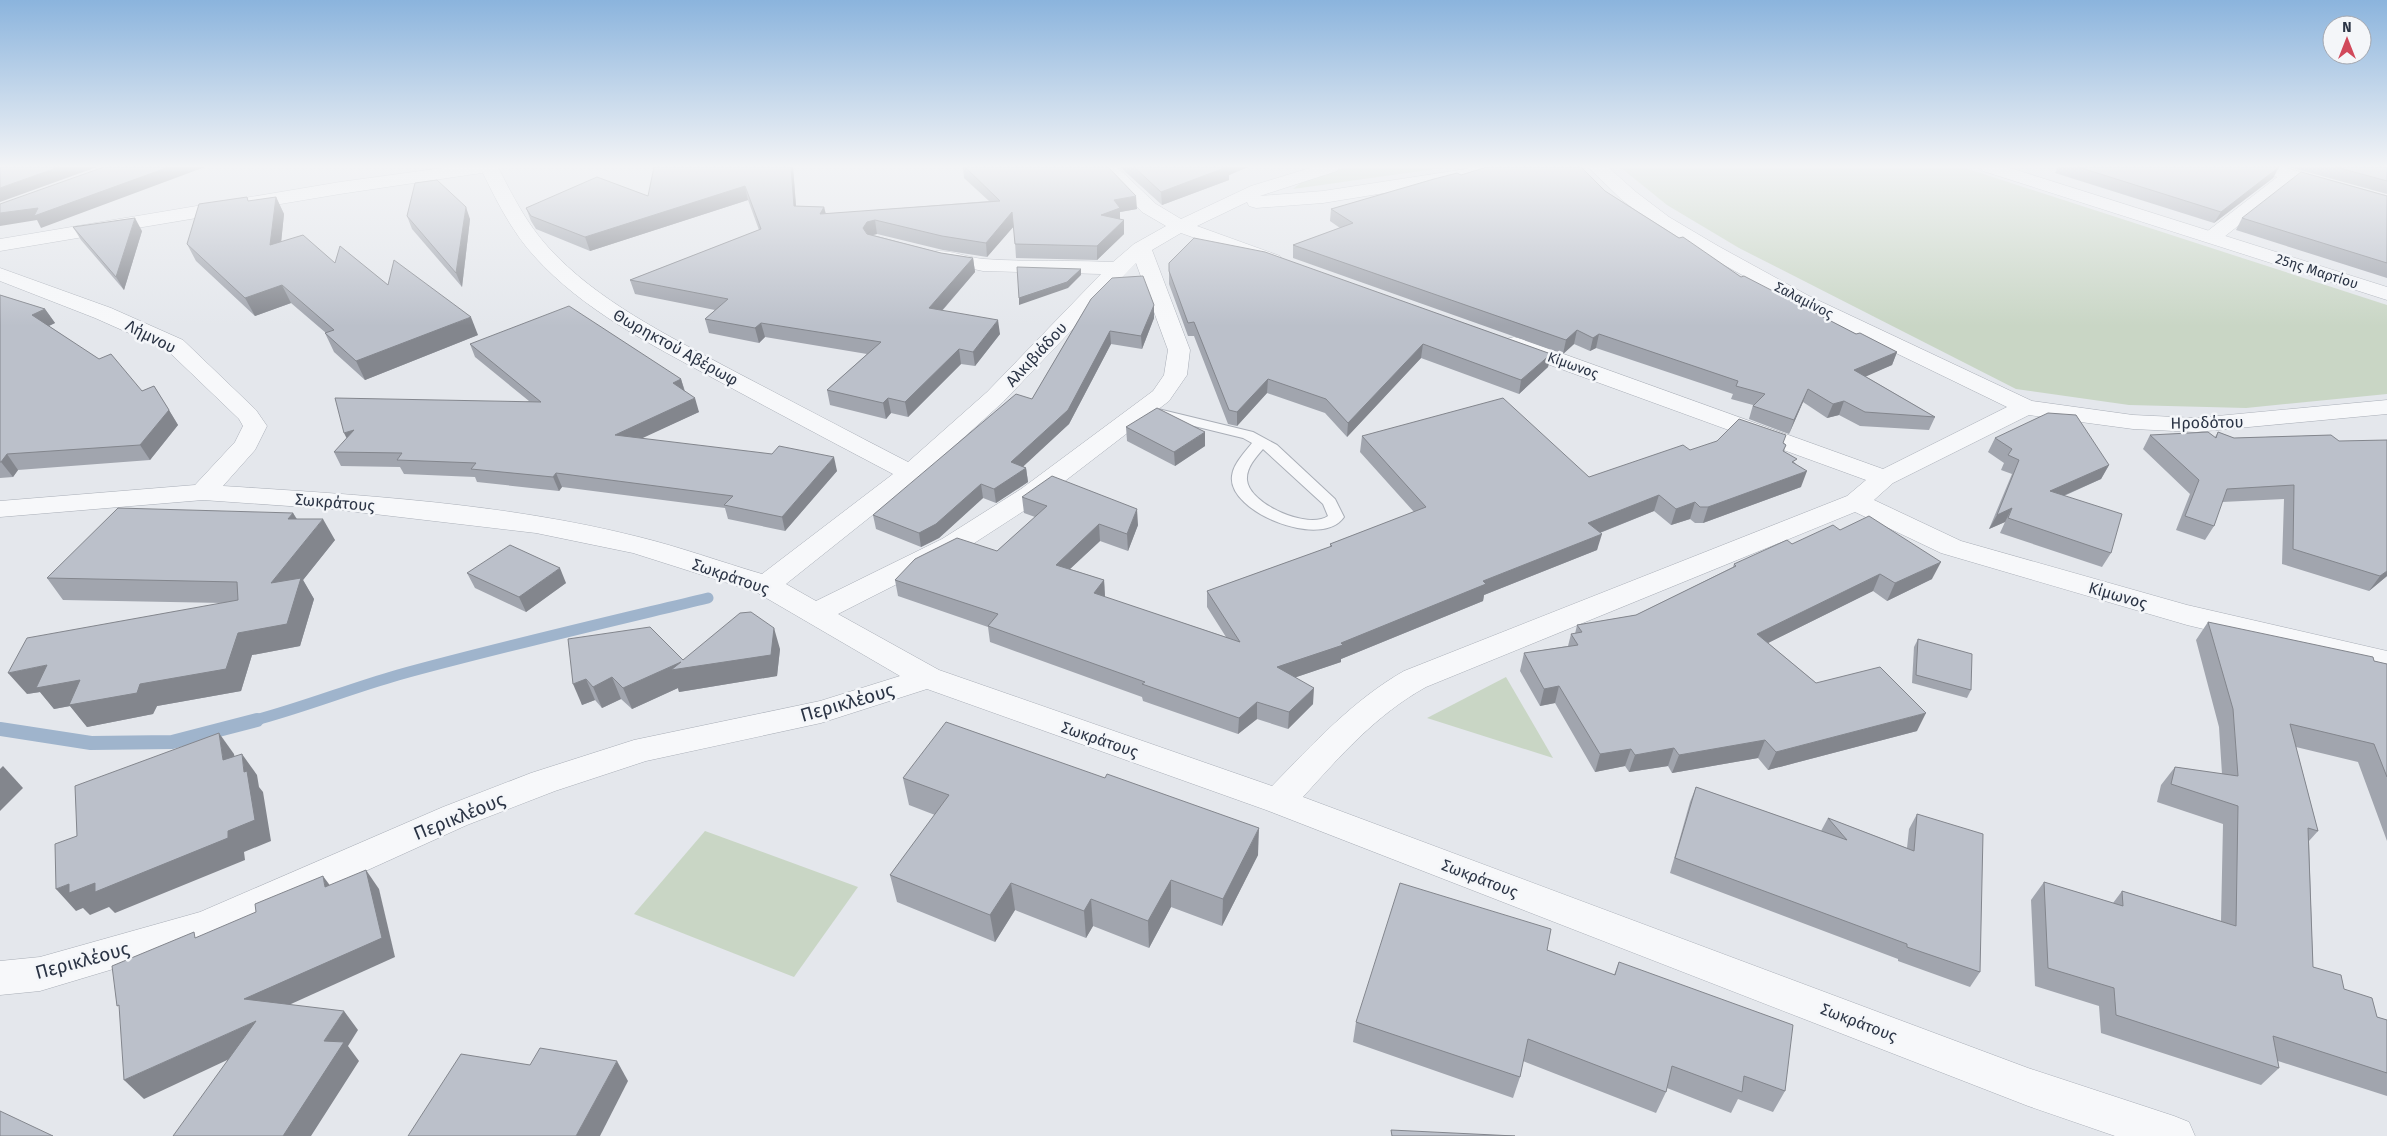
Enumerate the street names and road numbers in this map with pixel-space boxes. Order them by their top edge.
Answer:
street label: 25ης Μαρτίου [2273,250,2360,293]
street label: Σαλαμίνος [1772,278,1836,323]
street label: Θωρηκτού Αβέρωφ [610,305,742,390]
street label: Λήμνου [122,316,179,357]
street label: Αλκιβιάδου [1002,318,1071,390]
street label: Κίμωνος [1545,348,1601,383]
street label: Ηροδότου [2170,412,2244,433]
street label: Σωκράτους [294,490,376,515]
street label: Σωκράτους [690,554,772,599]
street label: Κίμωνος [2086,578,2150,613]
street label: Περικλέους [798,678,897,727]
street label: Σωκράτους [1059,717,1141,762]
street label: Περικλέους [410,788,508,845]
street label: Σωκράτους [1439,855,1521,902]
street label: Περικλέους [32,937,132,984]
street label: Σωκράτους [1818,999,1900,1046]

